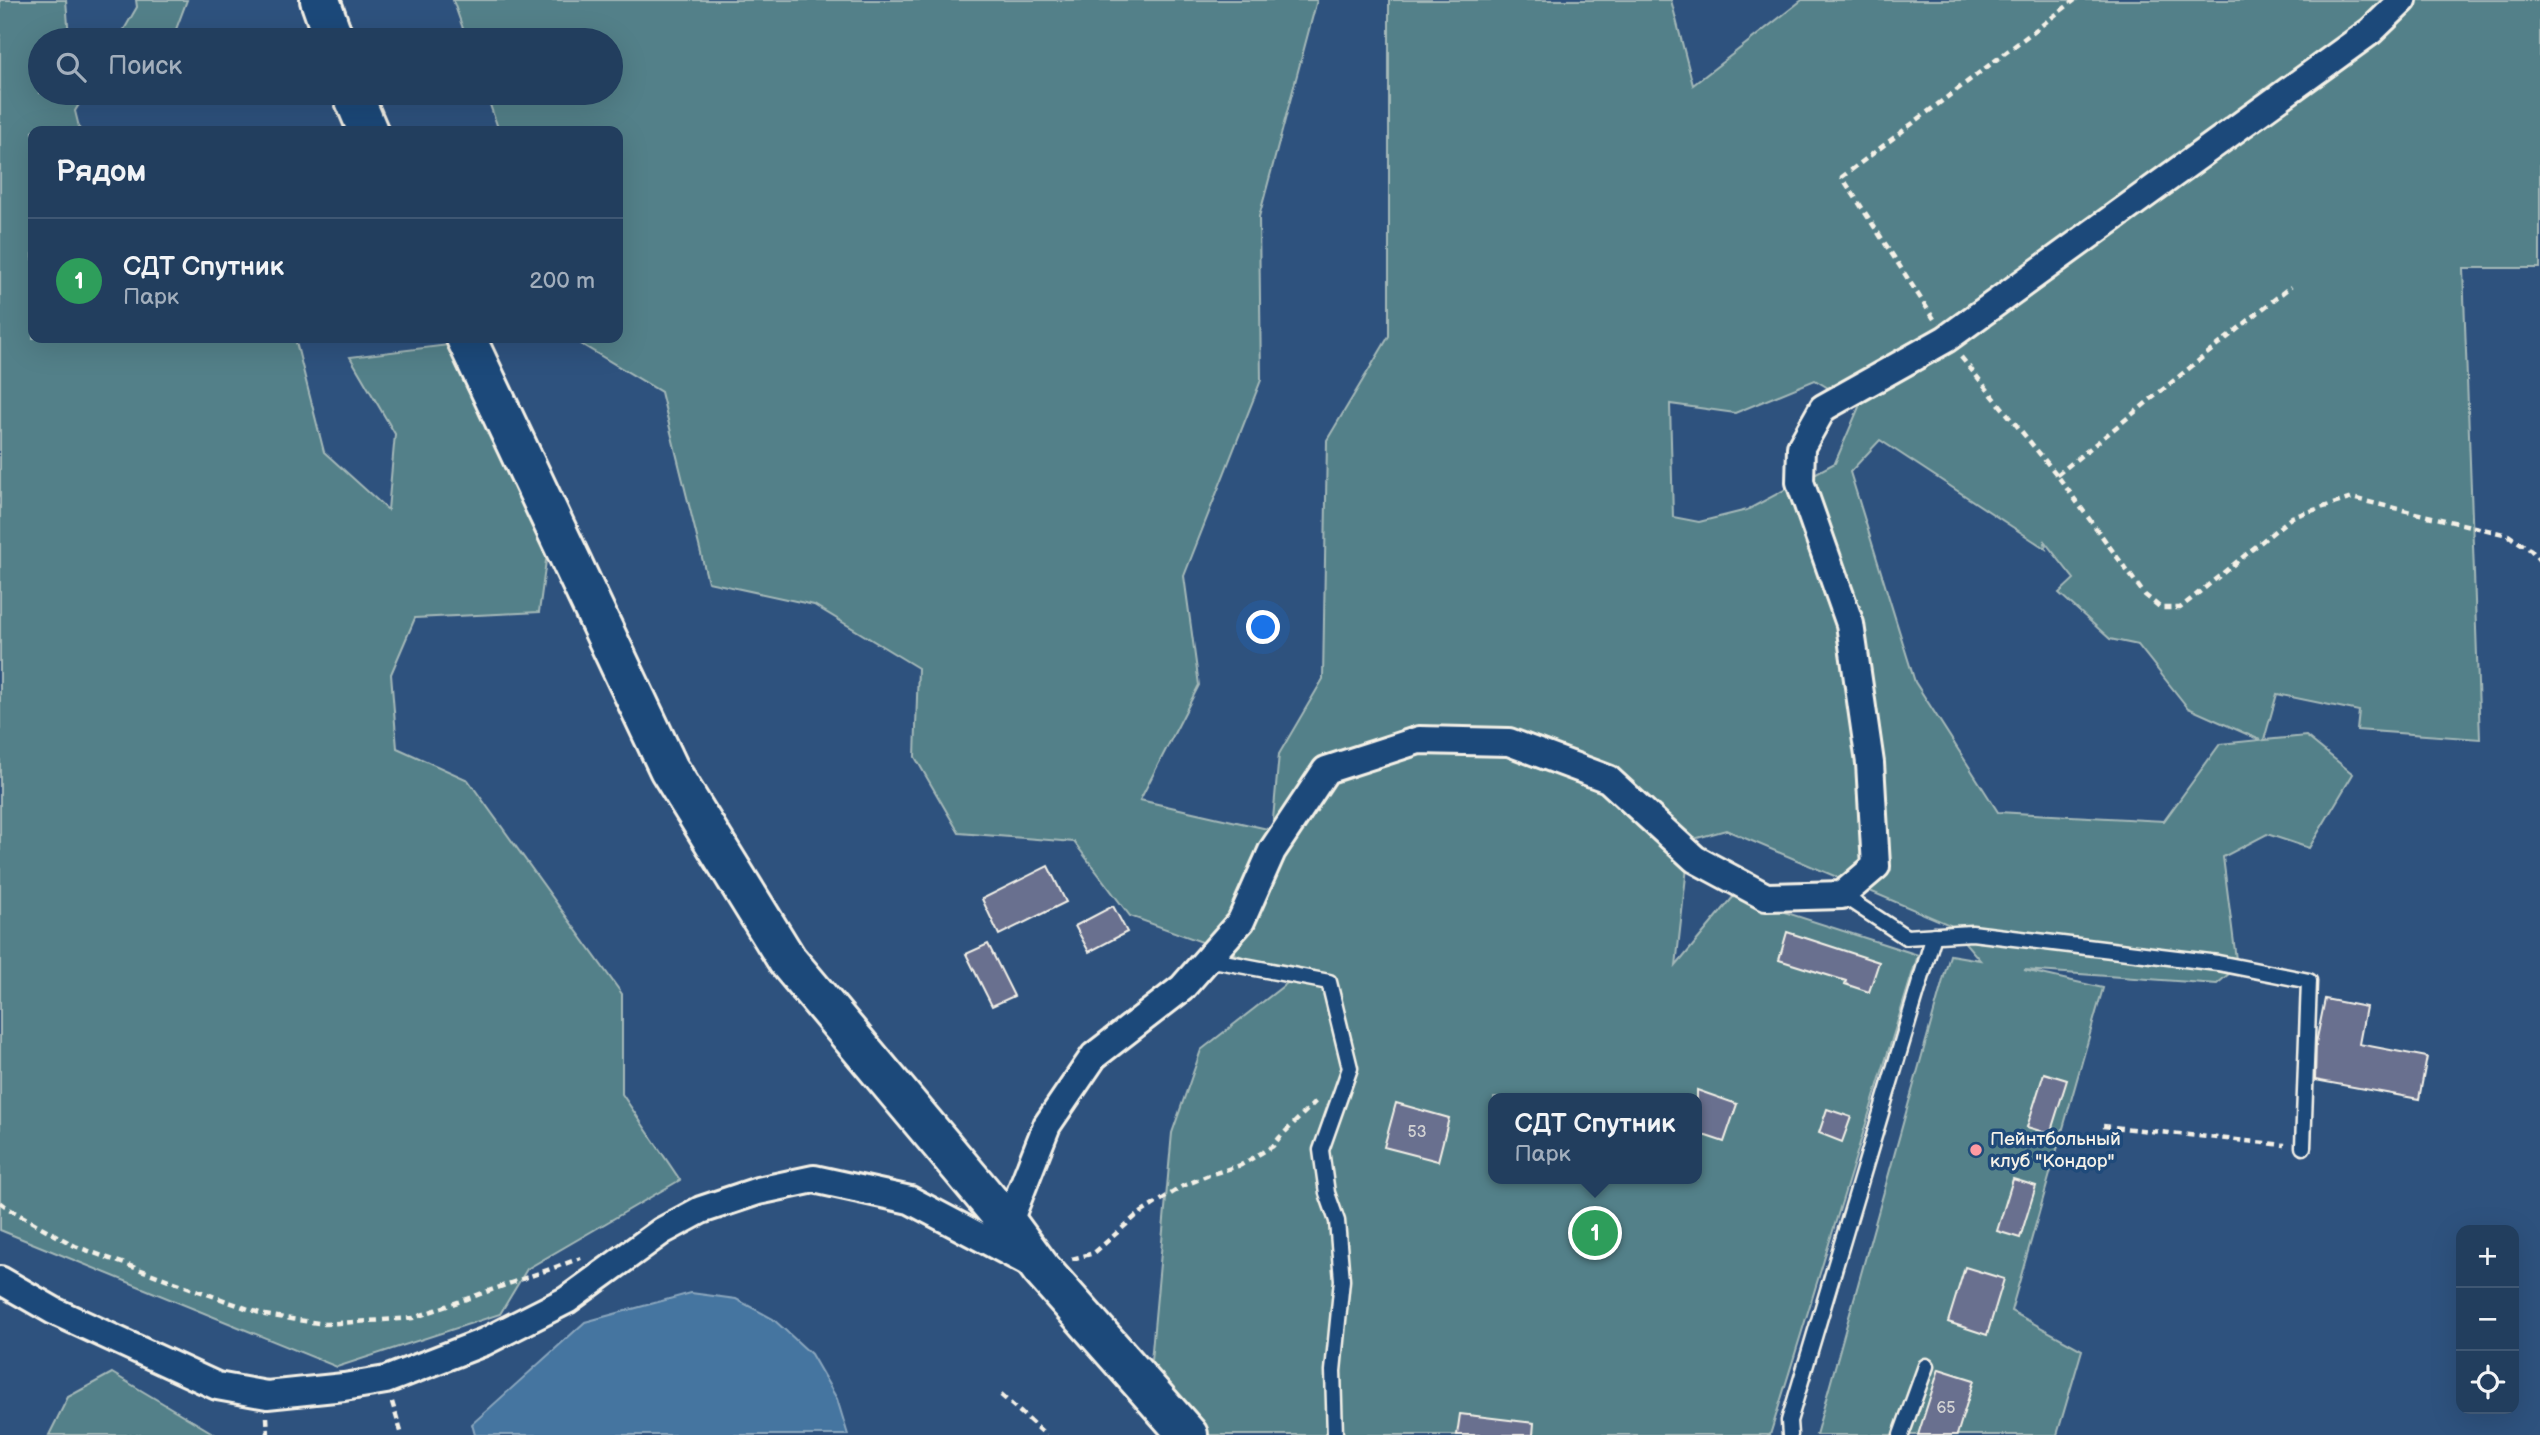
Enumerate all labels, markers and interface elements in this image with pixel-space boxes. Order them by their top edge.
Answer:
search box [28,28,623,105]
icon: search [52,48,90,86]
text: Поиск [108,51,182,82]
text: Рядом [56,154,146,190]
text: СДТ Спутник [123,252,284,283]
text: 1 [74,267,84,295]
text: 200 m [529,267,595,295]
text: Парк [123,283,179,311]
your location [1246,610,1280,644]
popup [1488,1093,1702,1184]
text: СДТ Спутник [1515,1109,1675,1140]
house number: 53 [1407,1123,1427,1142]
place label: Пейнтбольный клуб "Кондор" [1990,1128,2121,1173]
text: Парк [1515,1140,1571,1168]
marker: Пейнтбольный клуб "Кондор" [1968,1142,1984,1158]
pin: 1 [1572,1207,1618,1259]
map controls [2456,1225,2519,1414]
button: + [2456,1225,2519,1288]
button: − [2456,1288,2519,1351]
button: locate [2456,1351,2519,1414]
house number: 65 [1937,1399,1955,1418]

